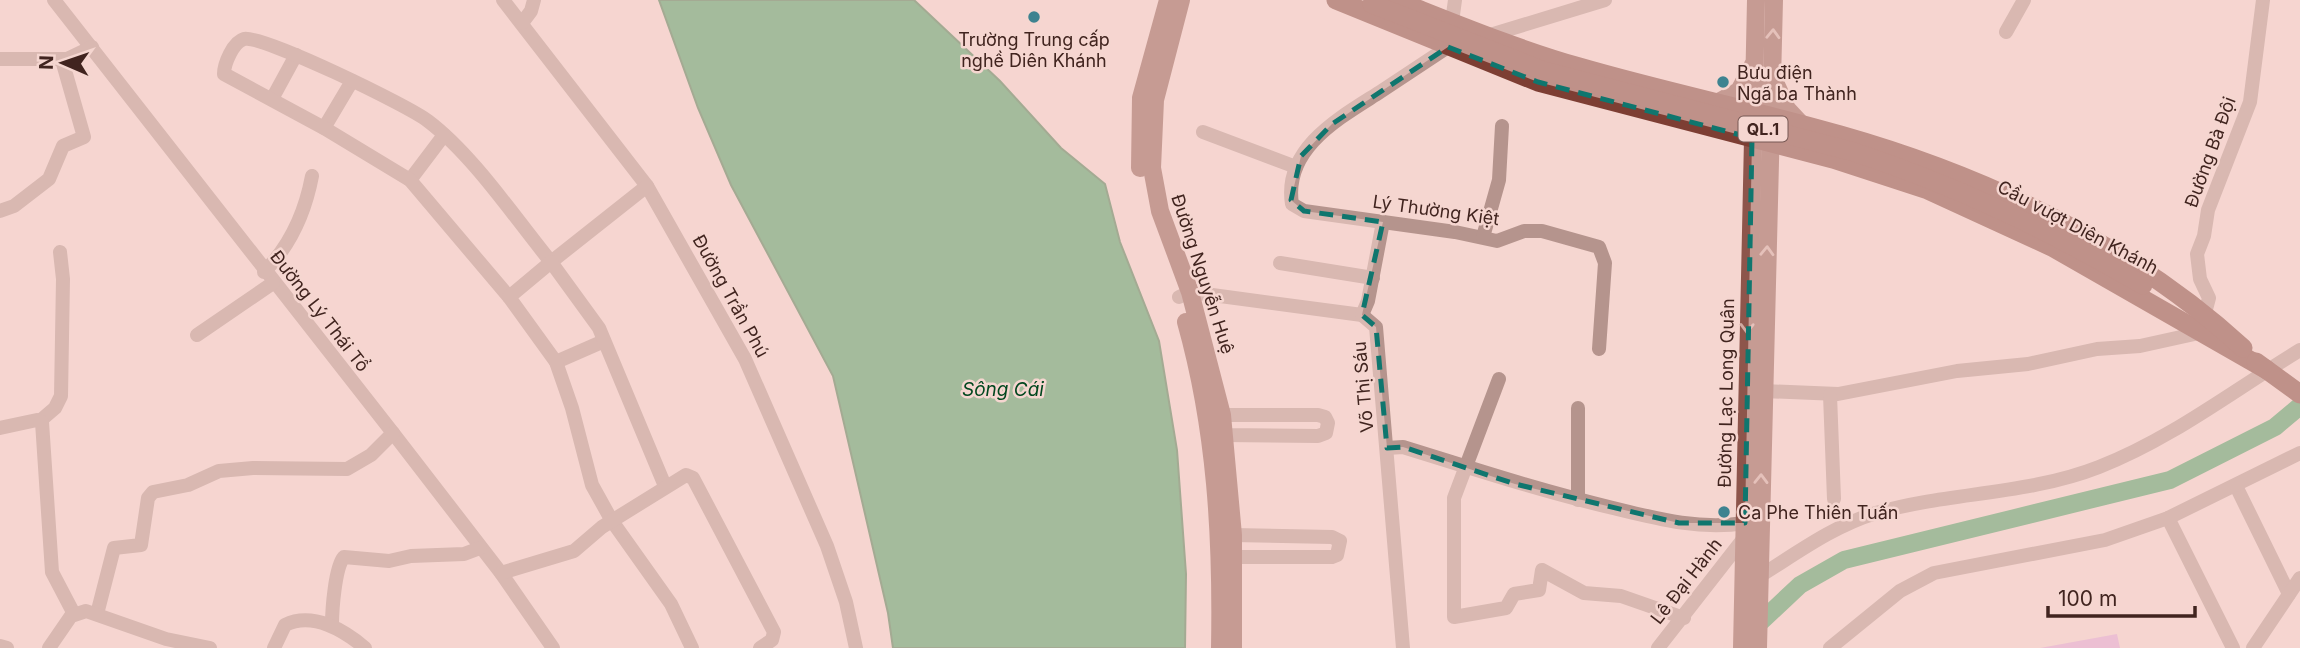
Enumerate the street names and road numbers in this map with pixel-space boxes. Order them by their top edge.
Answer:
street label: Đường Bà Đội [2180,94,2240,210]
road number: QL.1 [1738,116,1788,141]
street label: Cầu vượt Diên Khánh [1994,176,2162,278]
street label: Đường Nguyễn Huệ [1167,191,1239,357]
street label: Lý Thường Kiệt [1371,191,1501,229]
street label: Đường Trần Phú [689,231,773,361]
street label: Đường Lý Thái Tổ [266,246,374,376]
street label: Đường Lạc Long Quân [1714,298,1738,488]
street label: Võ Thị Sáu [1349,341,1377,433]
street label: Lê Đại Hành [1646,534,1726,628]

